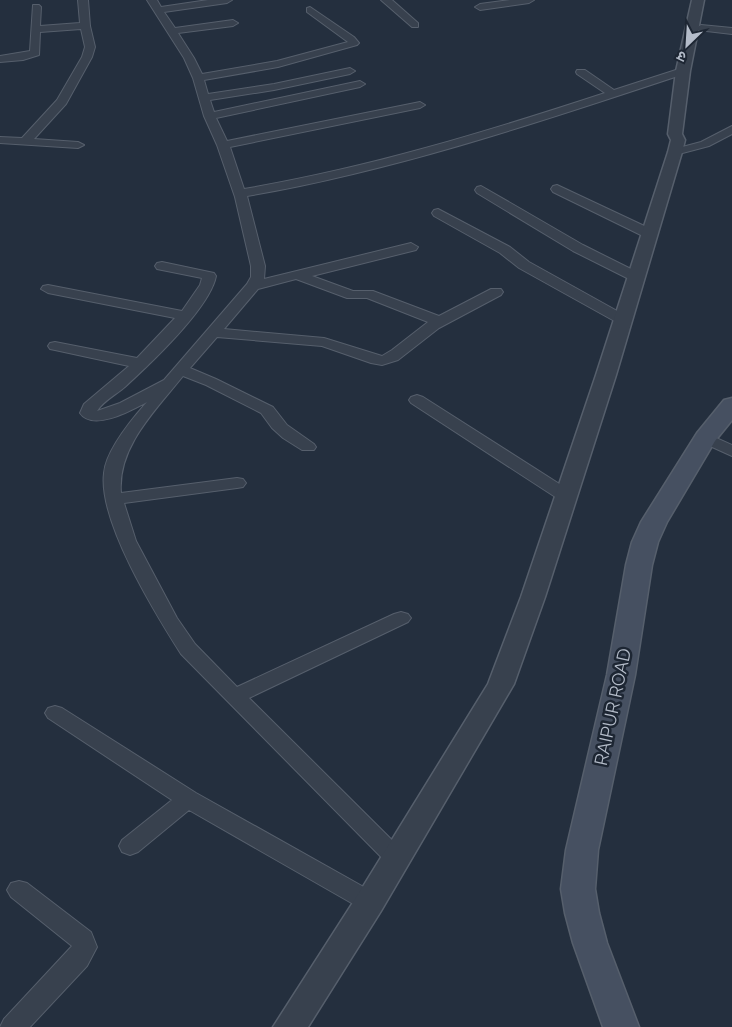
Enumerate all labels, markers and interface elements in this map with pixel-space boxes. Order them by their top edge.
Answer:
north arrow [662,20,712,70]
text: उ [674,47,689,66]
street label: RAIPUR ROAD [590,646,635,767]

